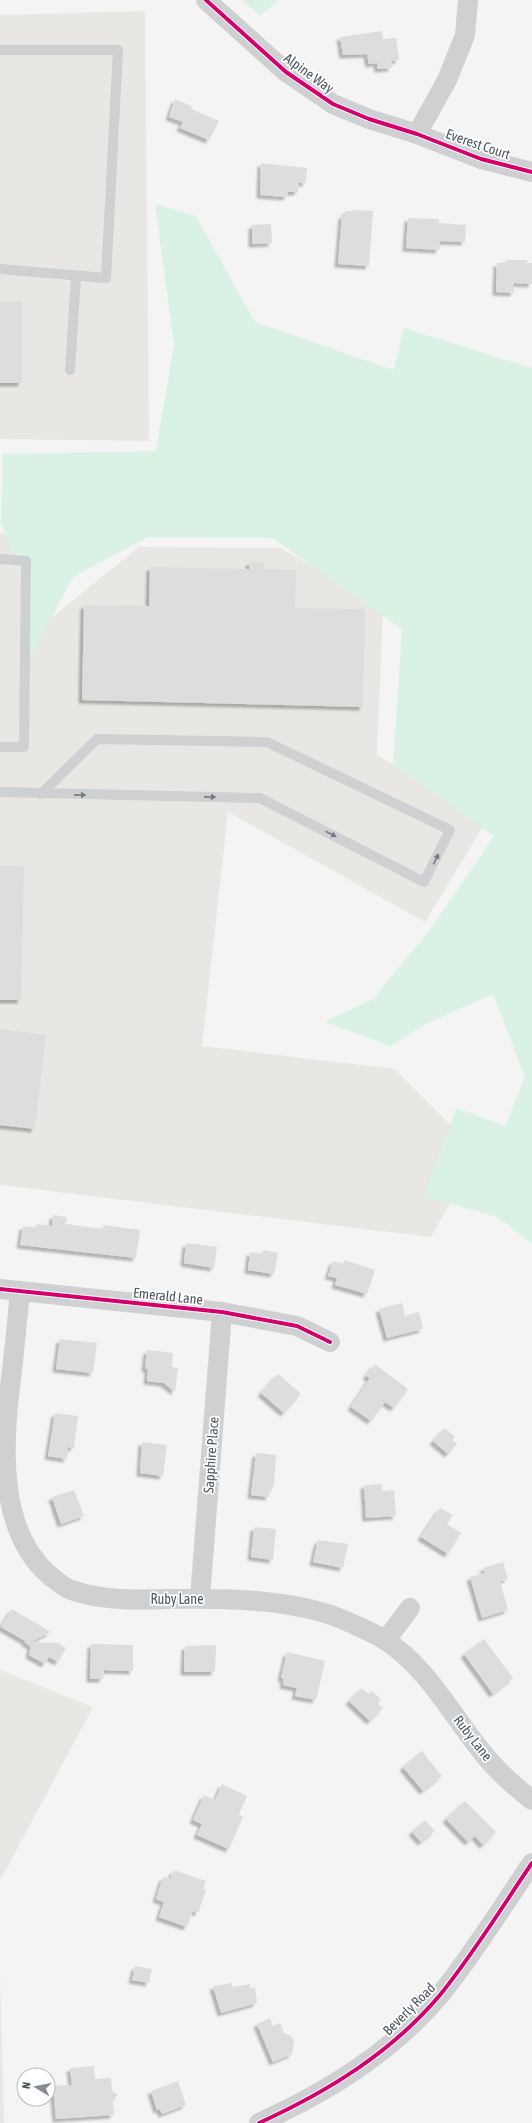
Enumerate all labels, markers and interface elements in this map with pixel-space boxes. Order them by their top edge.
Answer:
street label: Alpine Way [281,50,337,97]
street label: Everest Court [444,126,512,162]
one-way arrow [74,792,87,798]
one-way arrow [204,794,217,800]
one-way arrow [325,831,337,837]
one-way arrow [432,853,439,865]
street label: Emerald Lane [132,1284,204,1308]
street label: Sapphire Place [200,1416,222,1494]
street label: Ruby Lane [150,1591,204,1607]
street label: Ruby Lane [450,1712,496,1764]
street label: Beverly Road [380,1980,438,2038]
north arrow [16,2067,56,2107]
text: N [20,2081,33,2090]

